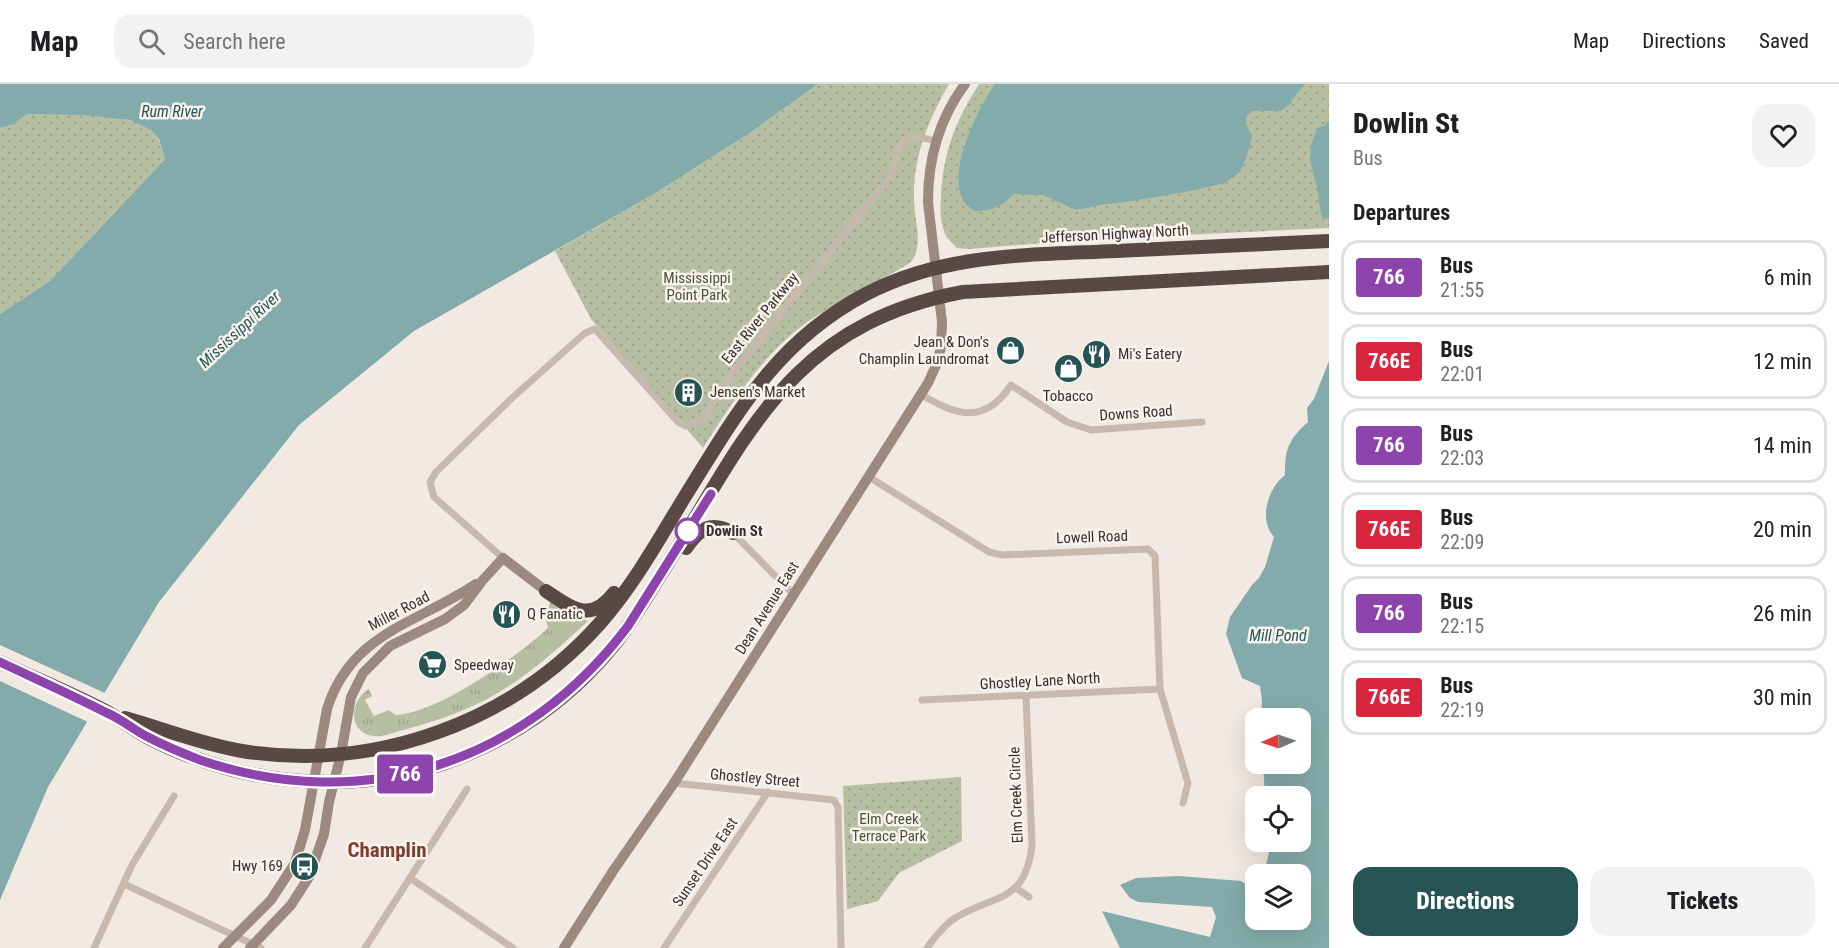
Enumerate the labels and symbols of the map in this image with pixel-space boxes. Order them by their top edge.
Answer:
water label: Rum River [141,102,204,121]
street label: Jefferson Highway North [1041,221,1189,247]
park label: Mississippi Point Park [663,269,731,304]
street label: East River Parkway [718,269,802,367]
water label: Mississippi River [195,286,285,372]
place label: Jean & Don's Champlin Laundromat [859,333,989,368]
shop icon: Jean & Don's Champlin Laundromat [994,335,1026,367]
restaurant icon: Mi's Eatery [1081,338,1113,370]
place label: Mi's Eatery [1118,345,1182,363]
shop icon: Tobacco [1052,353,1084,385]
building icon: Jensen's Market [673,376,705,408]
place label: Jensen's Market [710,383,805,401]
place label: Tobacco [1043,387,1093,405]
street label: Downs Road [1099,401,1173,425]
marker: Dowlin St [675,518,701,544]
place label: Dowlin St [706,522,763,540]
street label: Lowell Road [1056,527,1128,547]
street label: Dean Avenue East [731,558,803,658]
street label: Miller Road [365,587,433,635]
restaurant icon: Q Fanatic [490,598,522,630]
place label: Q Fanatic [527,605,583,623]
water label: Mill Pond [1249,626,1307,645]
supermarket icon: Speedway [417,649,449,681]
place label: Speedway [454,656,514,674]
street label: Ghostley Lane North [979,669,1101,693]
north arrow [1245,708,1311,774]
street label: Elm Creek Circle [1005,746,1027,844]
line badge: 766 [370,754,440,794]
street label: Ghostley Street [709,765,801,791]
park label: Elm Creek Terrace Park [852,810,926,845]
street label: Sunset Drive East [669,814,741,910]
district label: Champlin [347,838,427,862]
bus stop icon: Hwy 169 [288,850,320,882]
place label: Hwy 169 [232,857,283,875]

